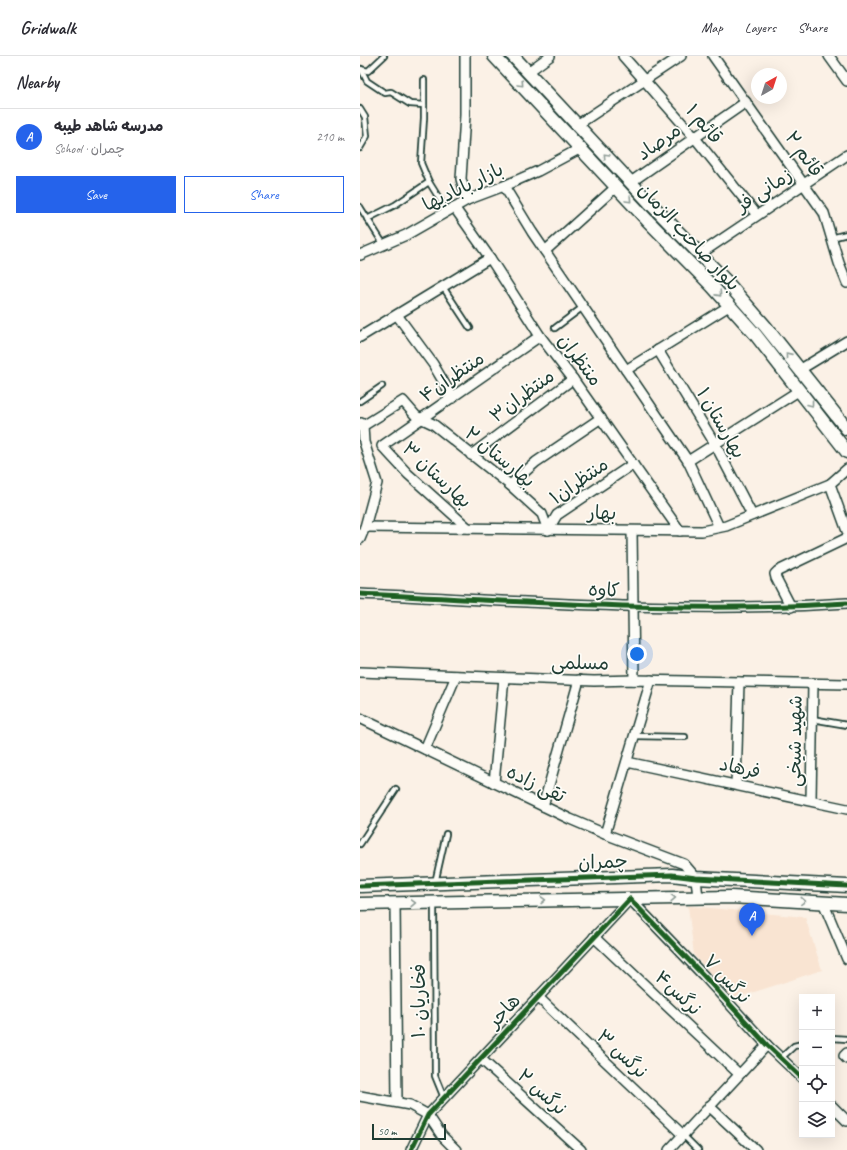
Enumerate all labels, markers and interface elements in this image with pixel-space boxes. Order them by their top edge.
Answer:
text: Gridwalk [20,16,76,40]
text: Map [701,19,723,36]
text: Layers [745,19,776,36]
text: Share [798,19,827,36]
north arrow [751,68,787,104]
text: Nearby [16,72,59,93]
one-way arrow [516,80,523,87]
street label: قائم ۱ [679,99,728,150]
text: مدرسه شاهد طیبه [54,117,163,136]
street label: مرصاد [632,118,686,166]
street label: قائم ۲ [778,126,828,183]
text: A [26,129,32,145]
text: 210 m [316,129,344,145]
text: School · چمران [54,141,125,157]
one-way arrow [604,153,611,160]
street label: بازار بابادیها [419,157,507,217]
street label: زمانی فر [730,163,797,219]
button: Save [16,176,176,213]
button: Share [184,176,344,213]
street label: بلوار صاحب الزمان [633,178,745,296]
one-way arrow [624,195,631,203]
one-way arrow [714,289,721,296]
street label: منتظران [553,329,607,391]
street label: منتظران۴ [415,346,489,408]
one-way arrow [786,352,793,359]
street label: منتظران۳ [485,364,559,428]
street label: بهارستان ۱ [691,383,751,463]
one-way arrow [806,400,813,407]
street label: بهارستان ۲ [460,421,540,493]
street label: بهارستان ۳ [397,437,477,513]
street label: منتظران۱ [545,452,613,510]
street label: بهار [585,501,617,525]
street label: کاوه [588,577,620,603]
your location [627,644,647,664]
street label: مسلمی [551,650,609,676]
street label: شهید شیخی [782,695,808,787]
street label: فرهاد [717,752,763,784]
street label: تقی زاده [503,760,570,809]
street label: چمران [578,849,628,875]
one-way arrow [670,894,676,902]
one-way arrow [540,896,546,905]
one-way arrow [800,897,806,906]
one-way arrow [410,899,416,907]
pin: A [739,903,765,936]
street label: نرگس ۷ [698,949,756,1009]
street label: فخاریان ۱۰ [407,964,431,1038]
street label: نرگس۴ [650,965,706,1021]
street label: هاجر [481,989,526,1035]
map controls [799,994,835,1138]
button: + [799,994,835,1030]
street label: نرگس ۳ [591,1024,653,1084]
button: − [799,1030,835,1066]
street label: نرگس ۲ [512,1064,572,1120]
button: locate [799,1066,835,1102]
button: layers [799,1102,835,1138]
scale bar [372,1122,446,1141]
text: 50 m [378,1124,397,1138]

